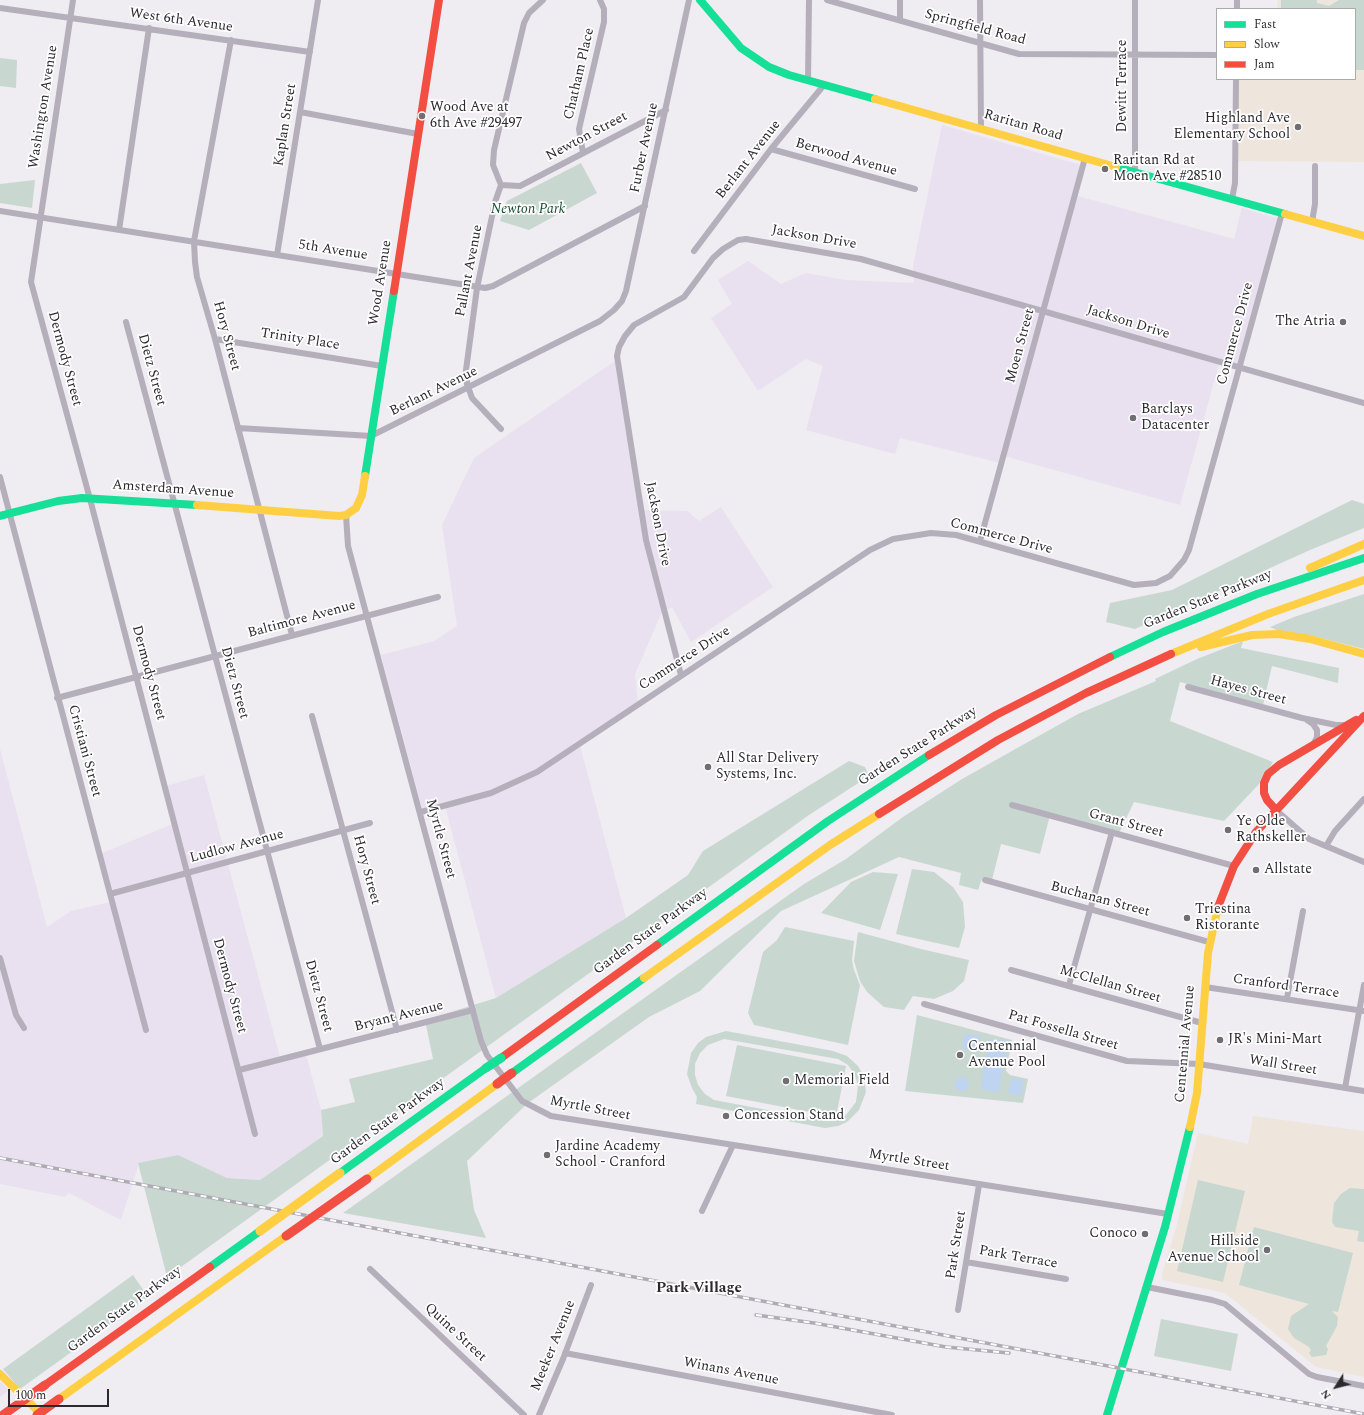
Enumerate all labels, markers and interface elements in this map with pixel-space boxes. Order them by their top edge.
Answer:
street label: West 6th Avenue [128,5,234,37]
street label: Springfield Road [923,6,1027,50]
legend [1216,8,1356,80]
text: Fast [1254,15,1276,34]
street label: Chatham Place [561,26,599,122]
text: Slow [1254,35,1279,54]
street label: Dewitt Terrace [1115,39,1131,133]
street label: Washington Avenue [26,44,62,170]
text: Jam [1254,55,1275,74]
street label: Kaplan Street [271,82,301,168]
place label: Wood Ave at 6th Ave #29497 [430,100,523,132]
street label: Furber Avenue [627,101,663,195]
street label: Raritan Road [982,107,1064,145]
street label: Newton Street [544,109,630,165]
marker: Wood Ave at 6th Ave #29497 [417,111,427,121]
place label: Highland Ave Elementary School [1174,111,1290,144]
street label: Berlant Avenue [713,117,785,203]
marker: Highland Ave Elementary School [1293,122,1303,132]
street label: Berwood Avenue [793,135,899,181]
place label: Raritan Rd at Moen Ave #28510 [1113,153,1221,186]
marker: Raritan Rd at Moen Ave #28510 [1100,164,1110,174]
park label: Newton Park [491,202,565,218]
street label: Jackson Drive [770,222,858,254]
street label: Pallant Avenue [453,224,487,318]
street label: 5th Avenue [297,237,369,265]
street label: Wood Avenue [366,239,396,327]
street label: Commerce Drive [1214,281,1258,387]
street label: Hory Street [209,299,243,373]
street label: Jackson Drive [1085,302,1171,344]
street label: Moen Street [1003,307,1039,385]
street label: Dermody Street [43,310,85,408]
place label: The Atria [1275,314,1335,330]
marker: The Atria [1338,317,1348,327]
street label: Trinity Place [259,325,341,355]
street label: Dietz Street [133,332,169,408]
street label: Berlant Avenue [387,364,481,420]
place label: Barclays Datacenter [1141,402,1209,434]
marker: Barclays Datacenter [1128,413,1138,423]
street label: Amsterdam Avenue [111,477,235,503]
street label: Jackson Drive [641,480,673,568]
street label: Commerce Drive [948,515,1054,559]
street label: Garden State Parkway [1141,567,1275,633]
street label: Baltimore Avenue [246,598,358,642]
street label: Commerce Drive [636,623,734,695]
street label: Dermody Street [127,624,169,722]
street label: Dietz Street [216,645,252,721]
street label: Hayes Street [1208,673,1288,709]
street label: Cristiani Street [64,703,104,799]
street label: Garden State Parkway [855,704,981,790]
place label: All Star Delivery Systems, Inc. [716,751,818,784]
marker: All Star Delivery Systems, Inc. [703,762,713,772]
street label: Myrtle Street [421,797,459,881]
street label: Grant Street [1087,806,1165,842]
place label: Ye Olde Rathskeller [1236,814,1306,846]
marker: Ye Olde Rathskeller [1223,825,1233,835]
street label: Ludlow Avenue [188,826,286,868]
street label: Hory Street [349,833,383,907]
place label: Allstate [1264,862,1312,878]
marker: Allstate [1251,865,1261,875]
street label: Buchanan Street [1049,879,1151,921]
street label: Garden State Parkway [591,885,711,979]
place label: Triestina Ristorante [1195,902,1259,934]
marker: Triestina Ristorante [1182,913,1192,923]
street label: Dermody Street [208,937,250,1035]
street label: Dietz Street [300,958,336,1034]
street label: McClellan Street [1057,963,1163,1007]
street label: Cranford Terrace [1232,971,1340,1003]
street label: Centennial Avenue [1172,984,1200,1104]
street label: Bryant Avenue [353,998,445,1036]
street label: Pat Fossella Street [1006,1007,1120,1055]
place label: JR's Mini-Mart [1228,1032,1322,1048]
marker: JR's Mini-Mart [1215,1035,1225,1045]
place label: Centennial Avenue Pool [968,1039,1046,1072]
marker: Centennial Avenue Pool [955,1050,965,1060]
street label: Wall Street [1248,1052,1318,1080]
place label: Memorial Field [794,1073,890,1089]
street label: Garden State Parkway [328,1075,448,1169]
marker: Memorial Field [781,1076,791,1086]
street label: Myrtle Street [548,1093,632,1125]
place label: Concession Stand [734,1108,844,1124]
marker: Concession Stand [721,1111,731,1121]
place label: Jardine Academy School - Cranford [555,1139,666,1172]
street label: Myrtle Street [867,1146,951,1176]
marker: Jardine Academy School - Cranford [542,1150,552,1160]
street label: Park Street [943,1210,971,1280]
place label: Conoco [1089,1226,1137,1242]
marker: Conoco [1140,1229,1150,1239]
place label: Hillside Avenue School [1167,1234,1259,1266]
street label: Park Terrace [977,1243,1059,1273]
marker: Hillside Avenue School [1262,1245,1272,1255]
street label: Garden State Parkway [65,1263,185,1357]
district label: Park Village [656,1280,742,1298]
street label: Meeker Avenue [528,1298,580,1394]
street label: Quine Street [420,1300,490,1366]
street label: Winans Avenue [682,1355,780,1389]
north arrow [1316,1367,1356,1407]
scale bar [10,1381,111,1407]
text: 100 m [15,1386,46,1405]
text: N [1316,1386,1335,1403]

